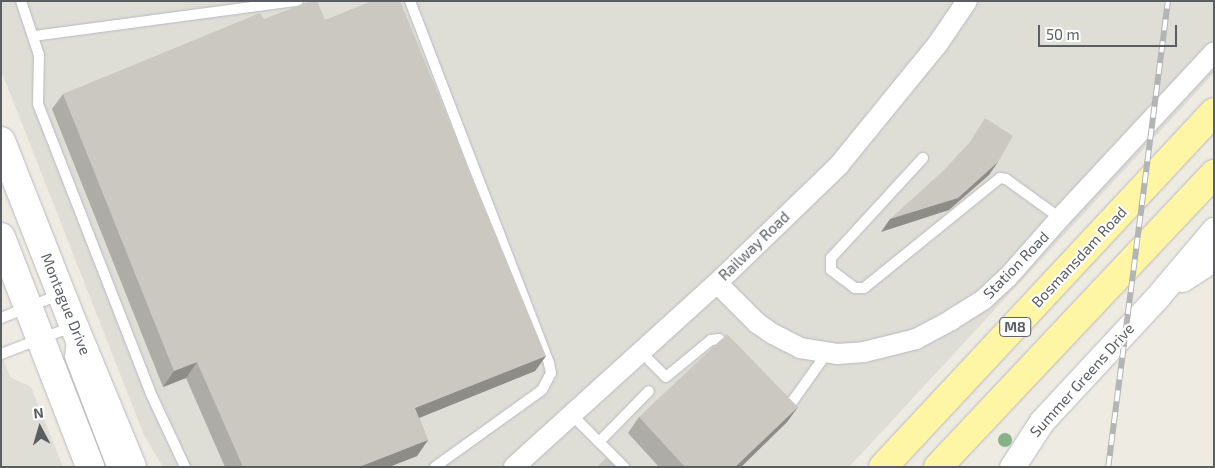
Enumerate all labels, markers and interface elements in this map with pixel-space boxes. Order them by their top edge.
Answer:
scale bar [1040,15,1179,47]
text: 50 m [1046,25,1080,43]
street label: Bosmansdam Road [1028,203,1130,311]
street label: Railway Road [715,208,793,284]
street label: Station Road [979,228,1053,302]
street label: Montague Drive [37,250,95,358]
road number: M8 [999,316,1031,338]
street label: Summer Greens Drive [1026,319,1138,441]
north arrow [15,403,65,453]
text: N [32,404,44,422]

